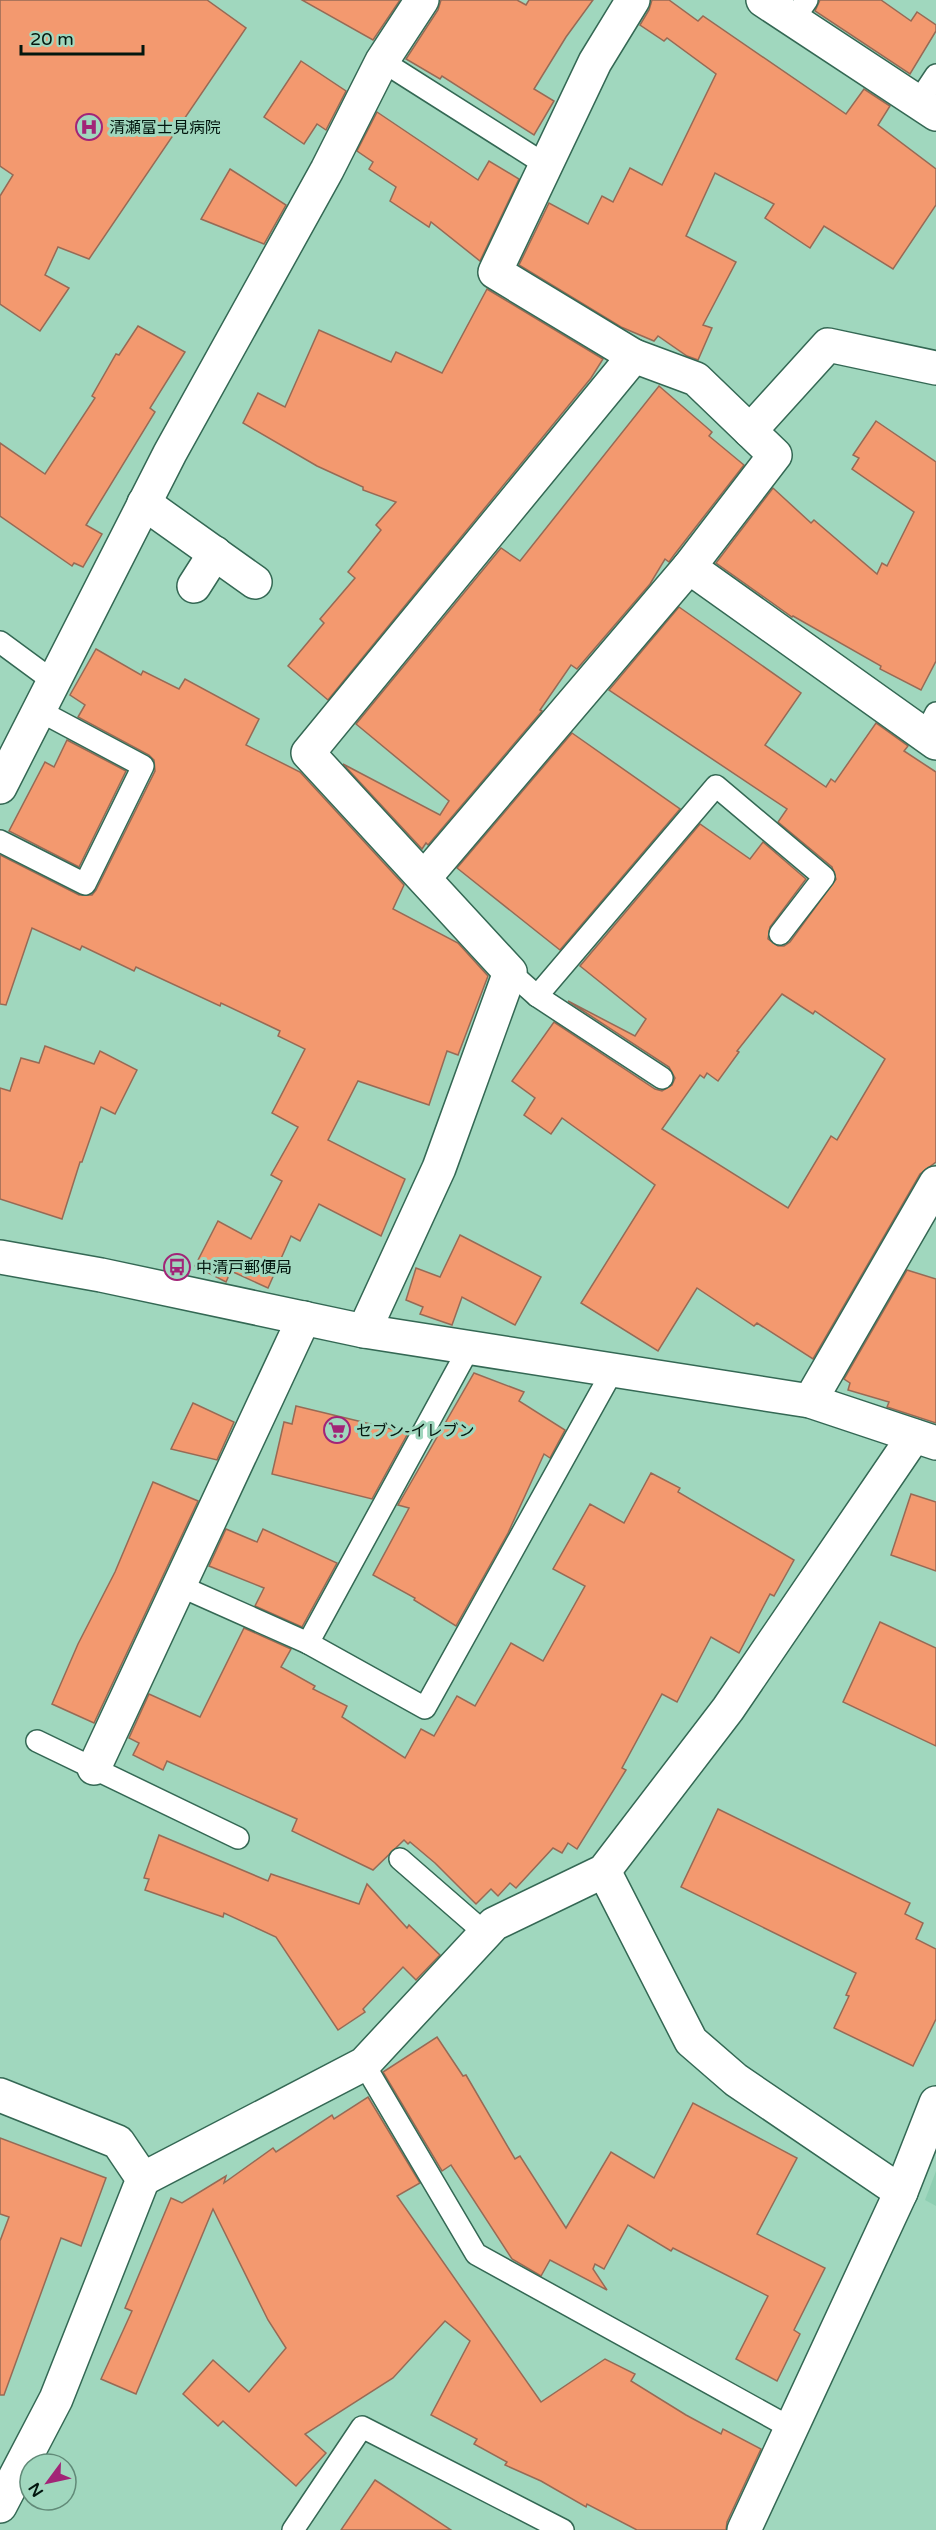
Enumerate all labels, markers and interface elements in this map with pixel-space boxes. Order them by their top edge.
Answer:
scale bar [21,18,142,56]
text: 20 m [30,28,74,50]
hospital icon: 清瀬富士見病院 [74,112,104,142]
place label: 清瀬富士見病院 [109,118,221,138]
bus stop icon: 中清戸郵便局 [162,1252,192,1282]
place label: 中清戸郵便局 [196,1258,292,1278]
supermarket icon: セブン-イレブン [322,1415,352,1445]
place label: セブン-イレブン [356,1421,475,1441]
north arrow [18,2452,78,2512]
text: N [24,2479,48,2500]

